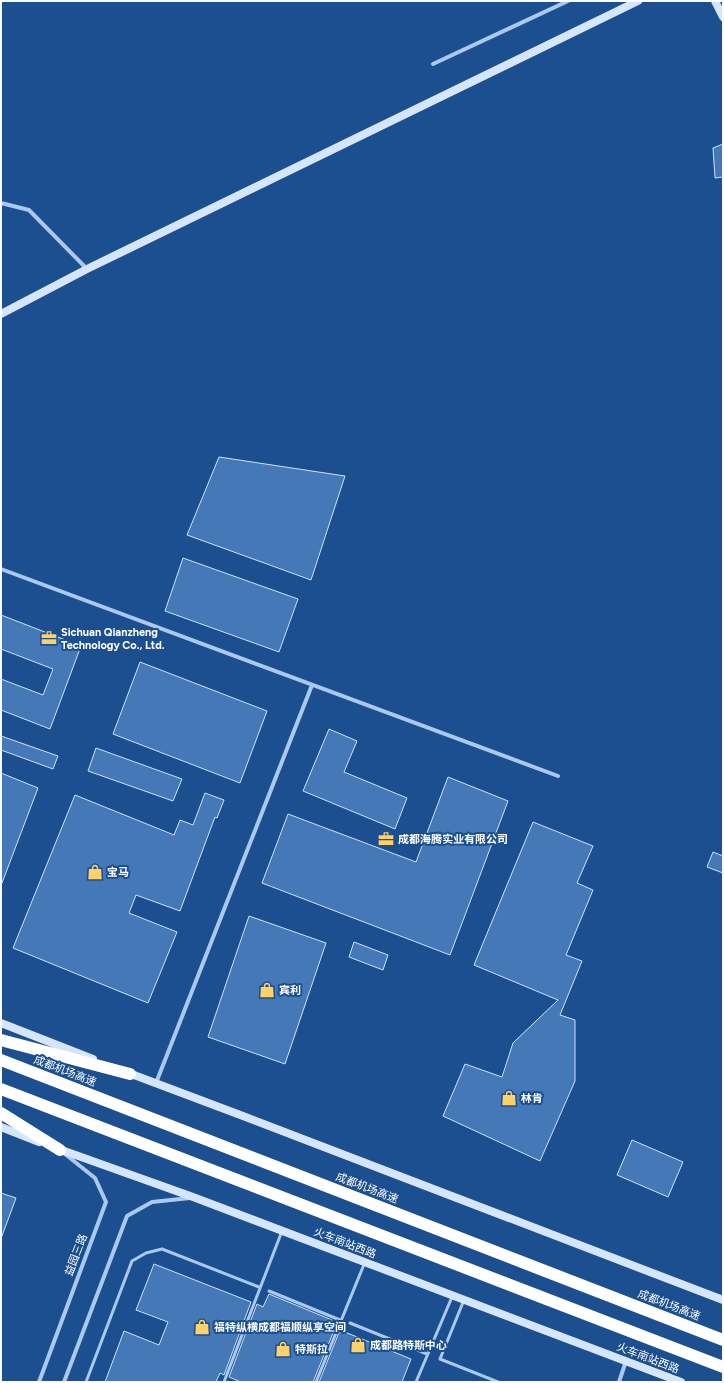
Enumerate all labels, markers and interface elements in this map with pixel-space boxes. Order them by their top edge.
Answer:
place label: Sichuan Qianzheng Technology Co., Ltd. [61,626,165,652]
office icon: Sichuan Qianzheng Technology Co., Ltd. [40,629,58,647]
office icon: 成都海腾实业有限公司 [377,830,395,848]
place label: 成都海腾实业有限公司 [398,833,508,846]
shop icon: 宝马 [86,863,104,881]
place label: 宝马 [107,866,129,879]
shop icon: 宾利 [258,981,276,999]
place label: 宾利 [279,984,301,997]
street label: 成都机场高速 [32,1053,98,1089]
shop icon: 林肯 [500,1089,518,1107]
place label: 林肯 [521,1092,543,1105]
street label: 成都机场高速 [334,1170,400,1206]
street label: 火车南站西路 [312,1225,378,1261]
street label: 益园三路 [62,1232,90,1278]
street label: 成都机场高速 [636,1287,702,1323]
shop icon: 福特纵横成都福顺纵享空间 [193,1318,211,1336]
place label: 福特纵横成都福顺纵享空间 [214,1321,346,1334]
shop icon: 成都路特斯中心 [349,1336,367,1354]
place label: 成都路特斯中心 [370,1339,447,1352]
shop icon: 特斯拉 [274,1340,292,1358]
street label: 火车南站西路 [615,1340,681,1376]
place label: 特斯拉 [295,1343,328,1356]

